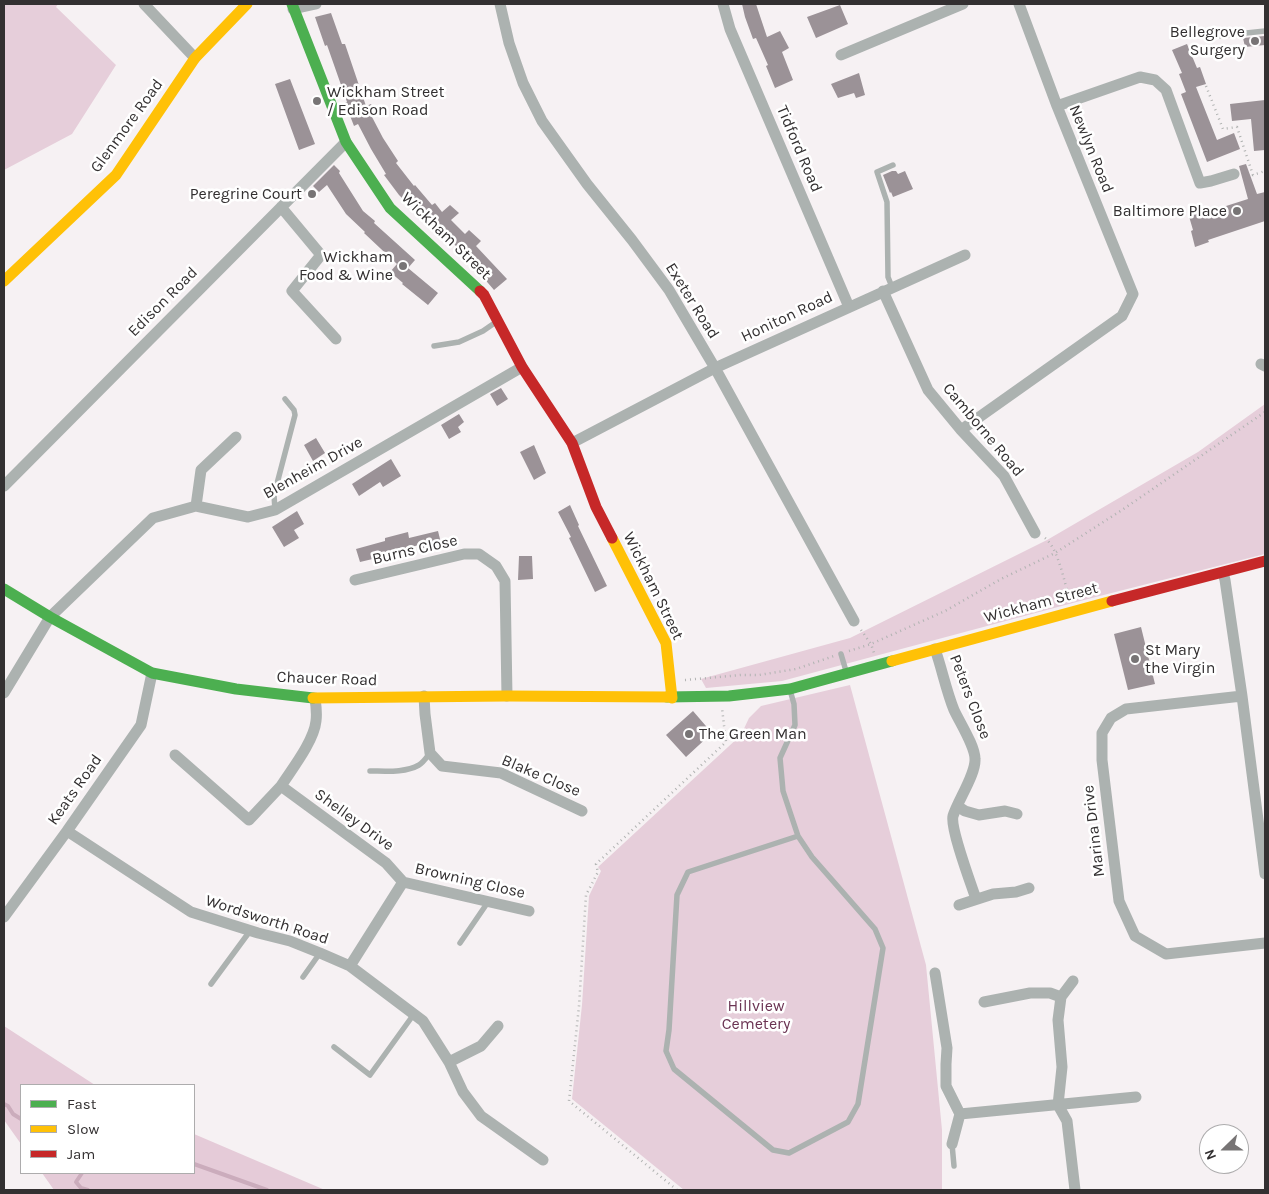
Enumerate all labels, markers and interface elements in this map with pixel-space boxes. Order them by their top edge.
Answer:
place label: Bellegrove Surgery [1170,22,1245,60]
marker: Bellegrove Surgery [1249,35,1261,47]
street label: Glenmore Road [87,75,167,177]
place label: Wickham Street / Edison Road [327,82,444,120]
marker: Wickham Street / Edison Road [311,95,323,107]
street label: Newlyn Road [1065,102,1117,196]
street label: Tidford Road [772,103,826,195]
place label: Peregrine Court [190,184,302,204]
marker: Peregrine Court [306,188,318,200]
street label: Wickham Street [397,188,495,284]
place label: Baltimore Place [1113,201,1227,221]
marker: Baltimore Place [1231,205,1243,217]
place label: Wickham Food & Wine [299,247,393,285]
street label: Exeter Road [661,259,723,343]
marker: Wickham Food & Wine [397,260,409,272]
street label: Edison Road [124,263,202,341]
street label: Honiton Road [738,287,836,347]
street label: Camborne Road [938,379,1028,481]
street label: Blenheim Drive [260,433,366,503]
street label: Wickham Street [619,529,687,643]
street label: Burns Close [370,531,460,569]
street label: Wickham Street [982,579,1100,627]
place label: St Mary the Virgin [1145,640,1215,678]
street label: Peters Close [945,652,995,742]
marker: St Mary the Virgin [1129,653,1141,665]
street label: Chaucer Road [276,668,378,690]
place label: The Green Man [699,724,807,744]
marker: The Green Man [683,728,695,740]
street label: Keats Road [44,751,106,829]
street label: Blake Close [499,751,583,801]
street label: Marina Drive [1079,784,1109,878]
street label: Shelley Drive [311,785,397,855]
street label: Browning Close [413,859,527,903]
street label: Wordsworth Road [203,891,331,949]
park label: Hillview Cemetery [722,996,790,1034]
legend [20,1084,195,1174]
text: Fast [67,1095,96,1113]
text: Slow [67,1120,99,1138]
north arrow [1199,1124,1249,1174]
text: Jam [67,1145,95,1163]
text: N [1201,1147,1220,1162]

